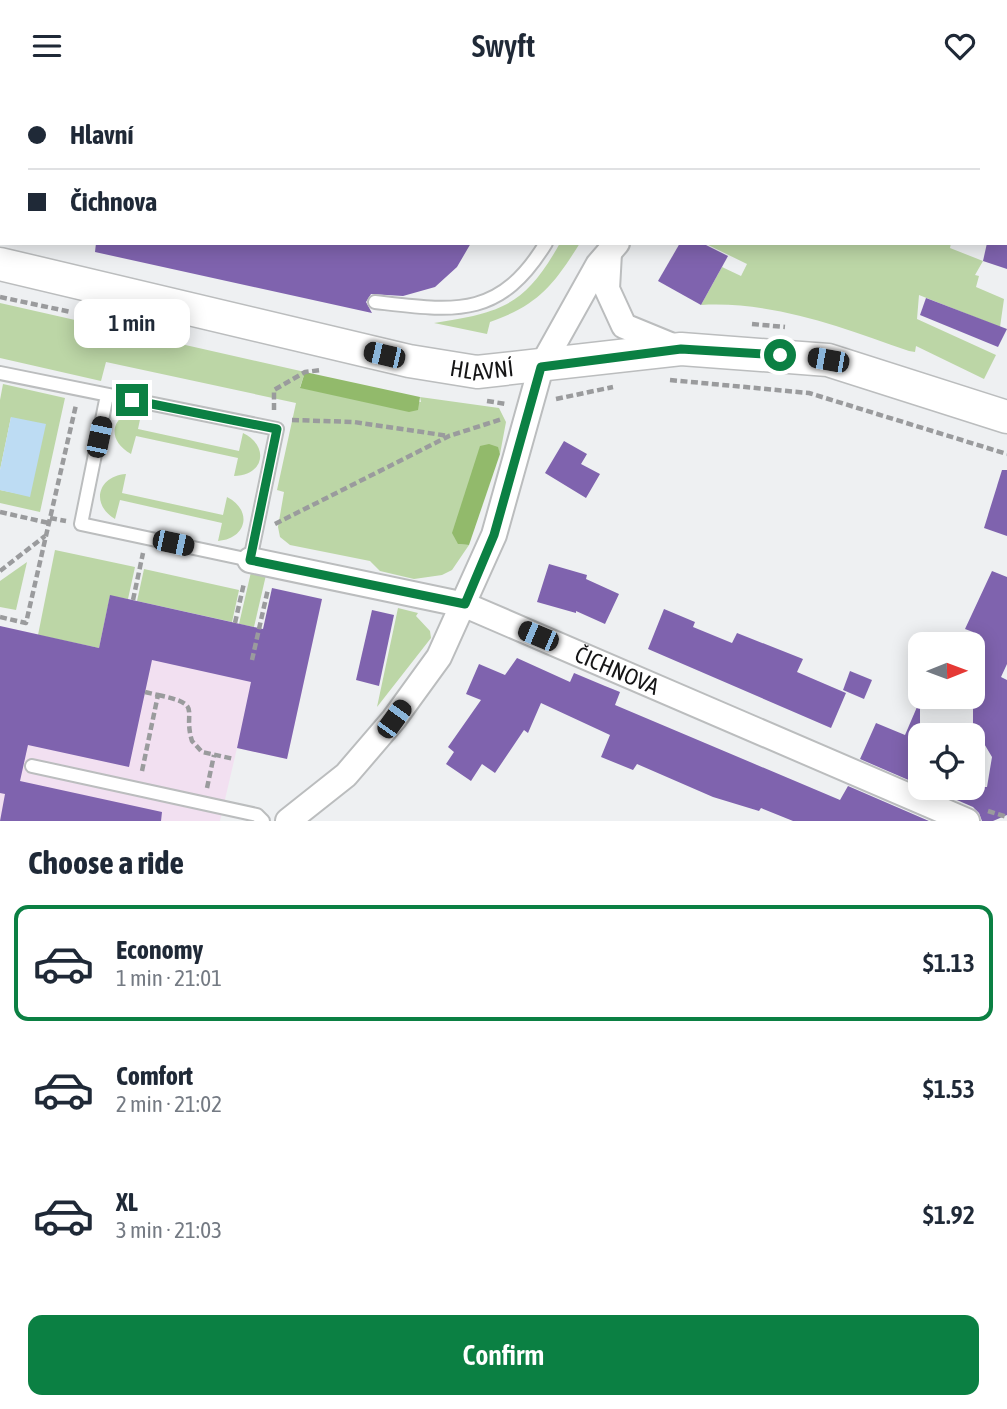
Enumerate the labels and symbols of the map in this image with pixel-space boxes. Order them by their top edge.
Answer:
callout: 1 min [74,299,190,347]
route start [764,339,796,371]
car [362,340,407,370]
car [806,346,851,374]
street label: HLAVNÍ [448,355,515,385]
route end [116,384,148,416]
car [85,414,114,460]
car [151,528,196,558]
car [515,618,562,654]
north arrow [908,632,985,709]
street label: ČICHNOVA [571,641,663,700]
car [374,696,415,742]

